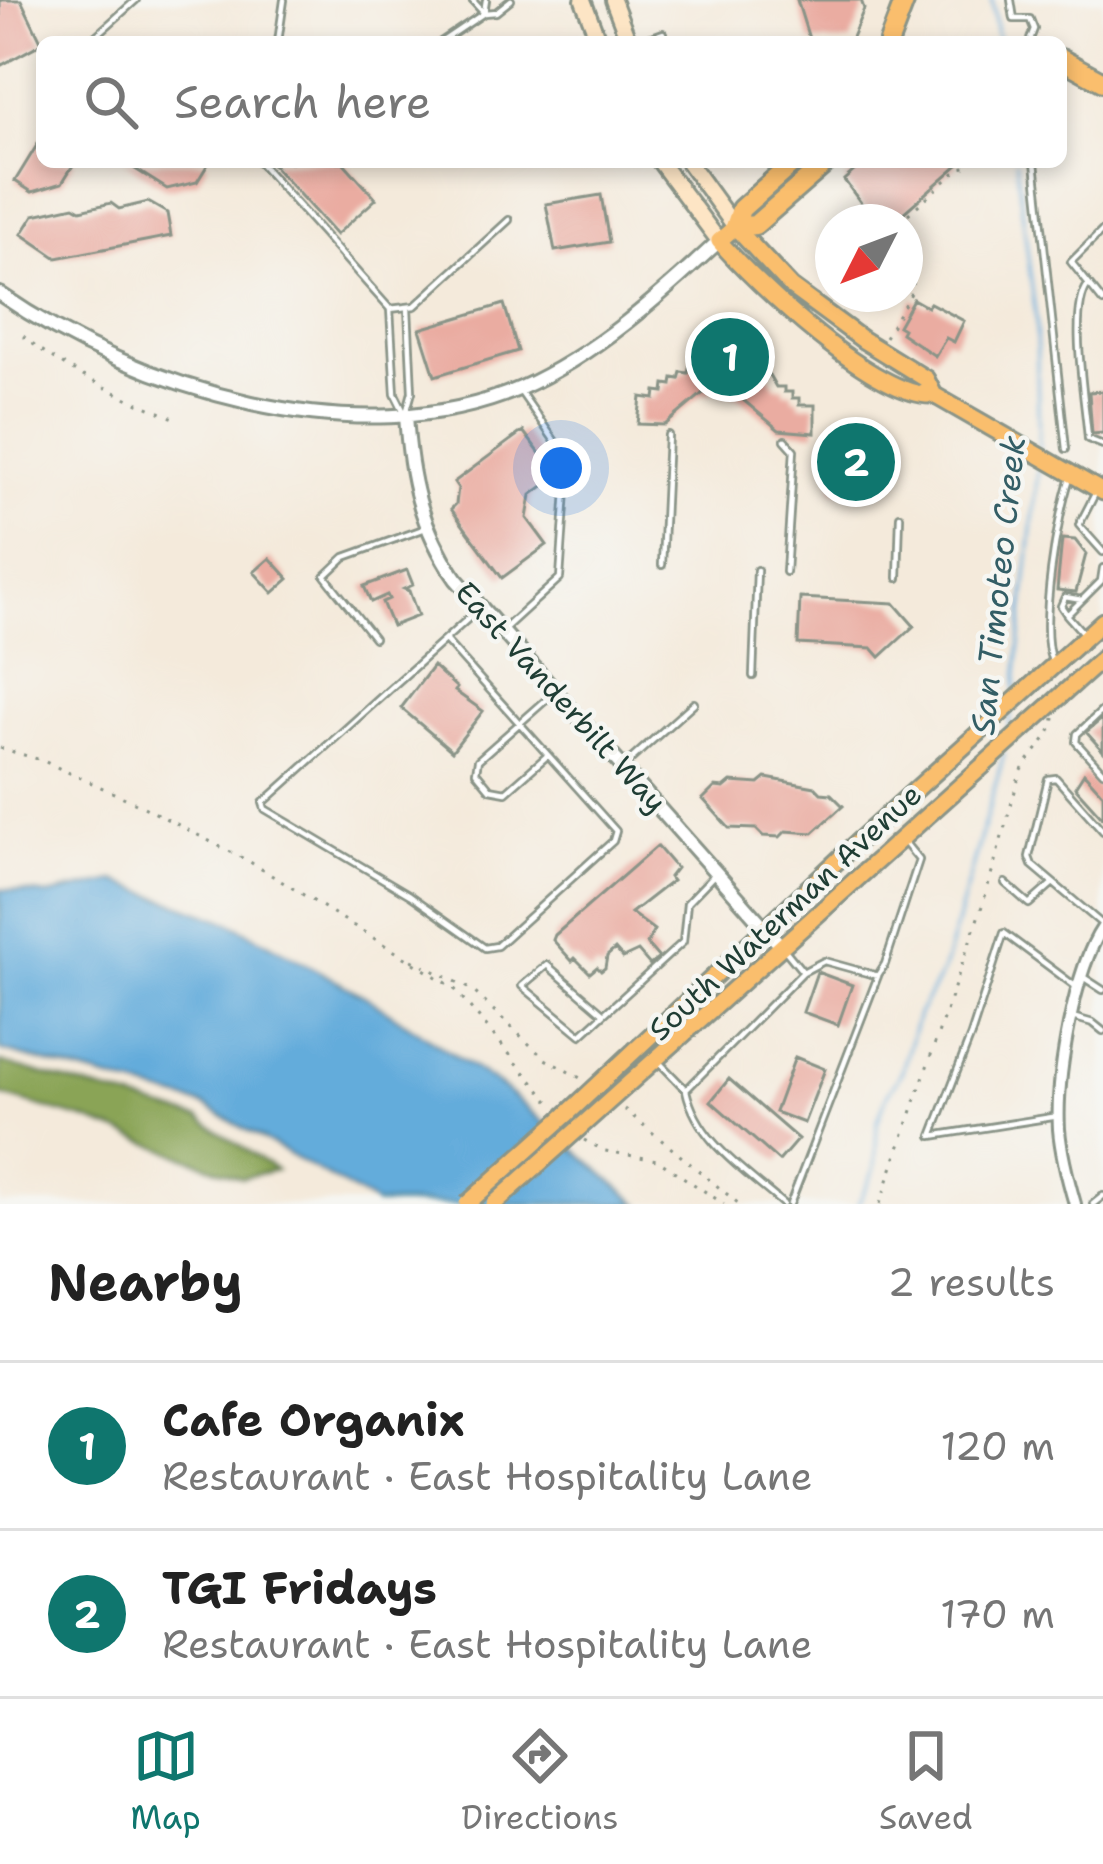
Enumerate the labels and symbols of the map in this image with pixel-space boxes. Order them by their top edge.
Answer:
north arrow [815,204,923,312]
pin: 1 [691,312,769,402]
pin: 2 [817,417,895,507]
water label: San Timoteo Creek [960,433,1036,737]
your location [531,438,591,498]
street label: East Vanderbilt Way [446,572,676,822]
street label: South Waterman Avenue [639,774,931,1050]

